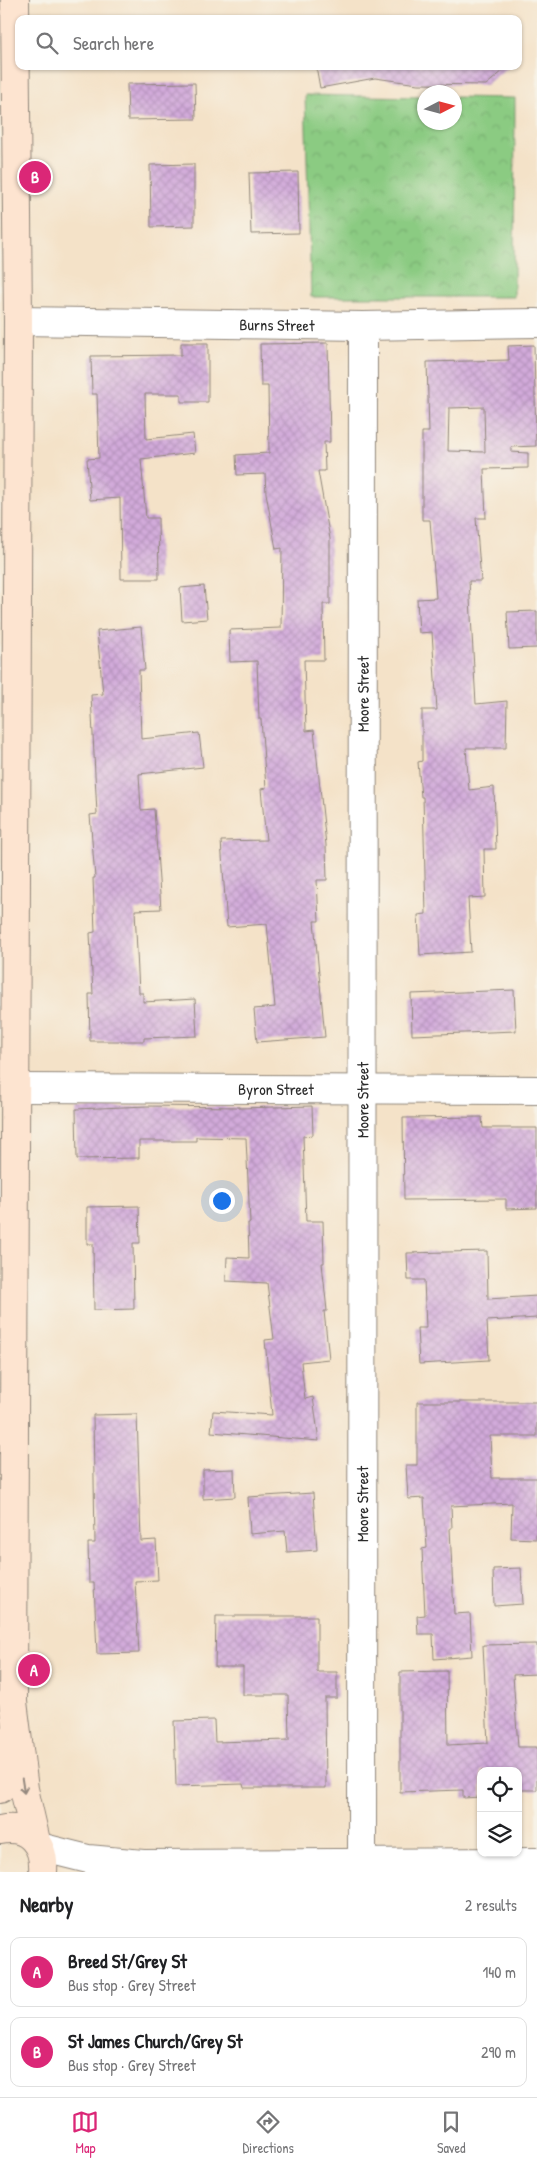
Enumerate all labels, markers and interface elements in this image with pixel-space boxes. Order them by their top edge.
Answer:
search box [15,15,522,70]
icon: search [33,29,61,57]
text: Search here [73,30,154,56]
north arrow [417,85,462,130]
pin: B [19,158,51,196]
street label: Burns Street [239,313,315,336]
street label: Moore Street [352,656,374,732]
street label: Moore Street [351,1062,374,1138]
street label: Byron Street [238,1078,314,1100]
your location [209,1188,235,1214]
street label: Moore Street [351,1466,373,1542]
pin: A [18,1651,50,1689]
map controls [477,1767,522,1857]
button: locate [477,1767,522,1812]
one-way arrow [19,1777,29,1793]
button: layers [477,1812,522,1857]
text: Nearby [20,1890,73,1919]
text: 2 results [465,1894,517,1916]
text: Breed St/Grey St [68,1948,187,1974]
text: A [33,1961,41,1983]
text: 140 m [482,1961,516,1983]
text: Bus stop · Grey Street [68,1974,196,1996]
text: St James Church/Grey St [68,2028,243,2054]
text: B [33,2041,41,2063]
text: 290 m [481,2041,516,2063]
text: Bus stop · Grey Street [68,2054,196,2076]
tab: Map [71,2108,99,2157]
tab: Directions [242,2108,294,2157]
tab: Saved [437,2108,466,2157]

